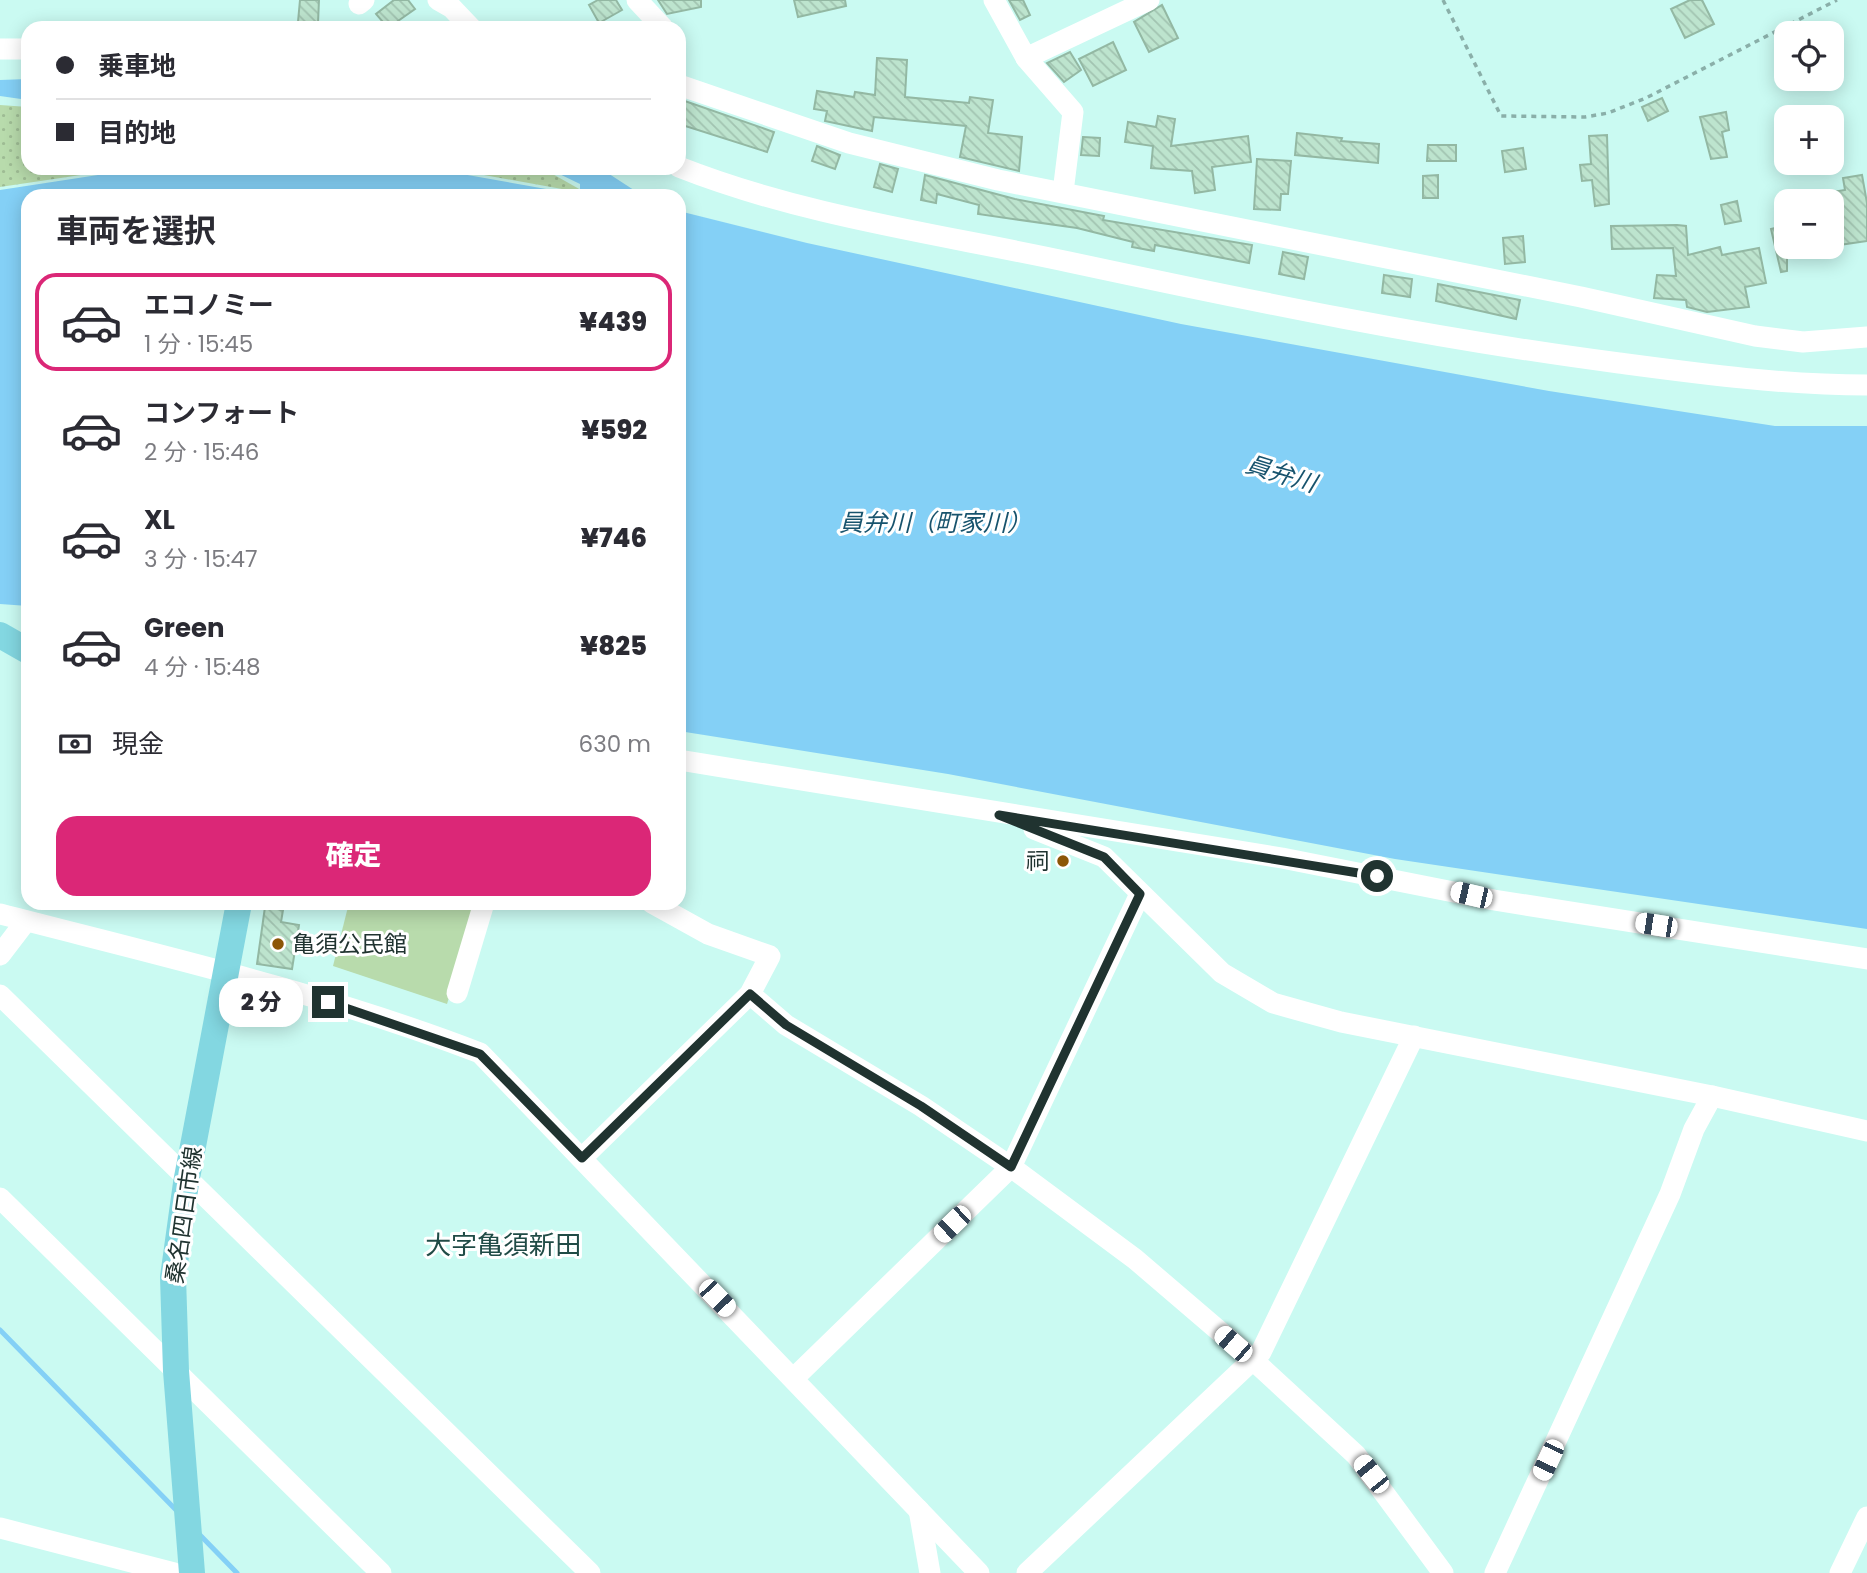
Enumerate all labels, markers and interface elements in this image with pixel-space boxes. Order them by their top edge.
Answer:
map controls [1774,21,1844,259]
button: locate [1774,21,1844,91]
text: 乗車地 [98,48,176,84]
button: + [1774,105,1844,175]
text: 目的地 [98,115,176,151]
button: − [1774,189,1844,259]
text: 車両を選択 [56,208,216,253]
text: エコノミー [144,287,274,323]
icon: car [60,291,123,354]
text: ¥439 [579,304,647,340]
text: 1 分 · 15:45 [144,328,253,360]
text: コンフォート [144,395,299,431]
icon: car [60,399,123,462]
text: ¥592 [581,412,647,448]
text: 2 分 · 15:46 [144,436,259,468]
water label: 員弁川 [1242,447,1323,501]
text: XL [144,502,175,538]
water label: 員弁川（町家川） [839,506,1031,539]
icon: car [60,507,123,570]
text: ¥746 [581,520,647,556]
text: 3 分 · 15:47 [144,543,258,575]
text: Green [144,610,225,646]
icon: car [60,615,123,678]
text: ¥825 [580,628,647,664]
text: 4 分 · 15:48 [144,651,260,683]
icon: cash [56,725,94,763]
text: 現金 [112,726,164,762]
text: 630 m [579,728,651,760]
button: 確定 [56,816,651,896]
place label: 祠 [1026,845,1049,877]
marker: 祠 [1055,853,1071,869]
route start [1361,860,1393,892]
car [1449,880,1494,910]
car [1634,911,1679,939]
place label: 亀須公民館 [292,928,407,960]
marker: 亀須公民館 [270,936,286,952]
callout: 2 分 [219,978,304,1026]
text: 2 分 [241,986,281,1018]
route end [312,986,344,1018]
street label: 桑名四日市線 [159,1144,209,1286]
car [930,1202,975,1246]
district label: 大字亀須新田 [425,1227,581,1263]
car [695,1276,740,1320]
car [1211,1322,1256,1366]
car [1530,1437,1567,1483]
car [1350,1451,1393,1497]

